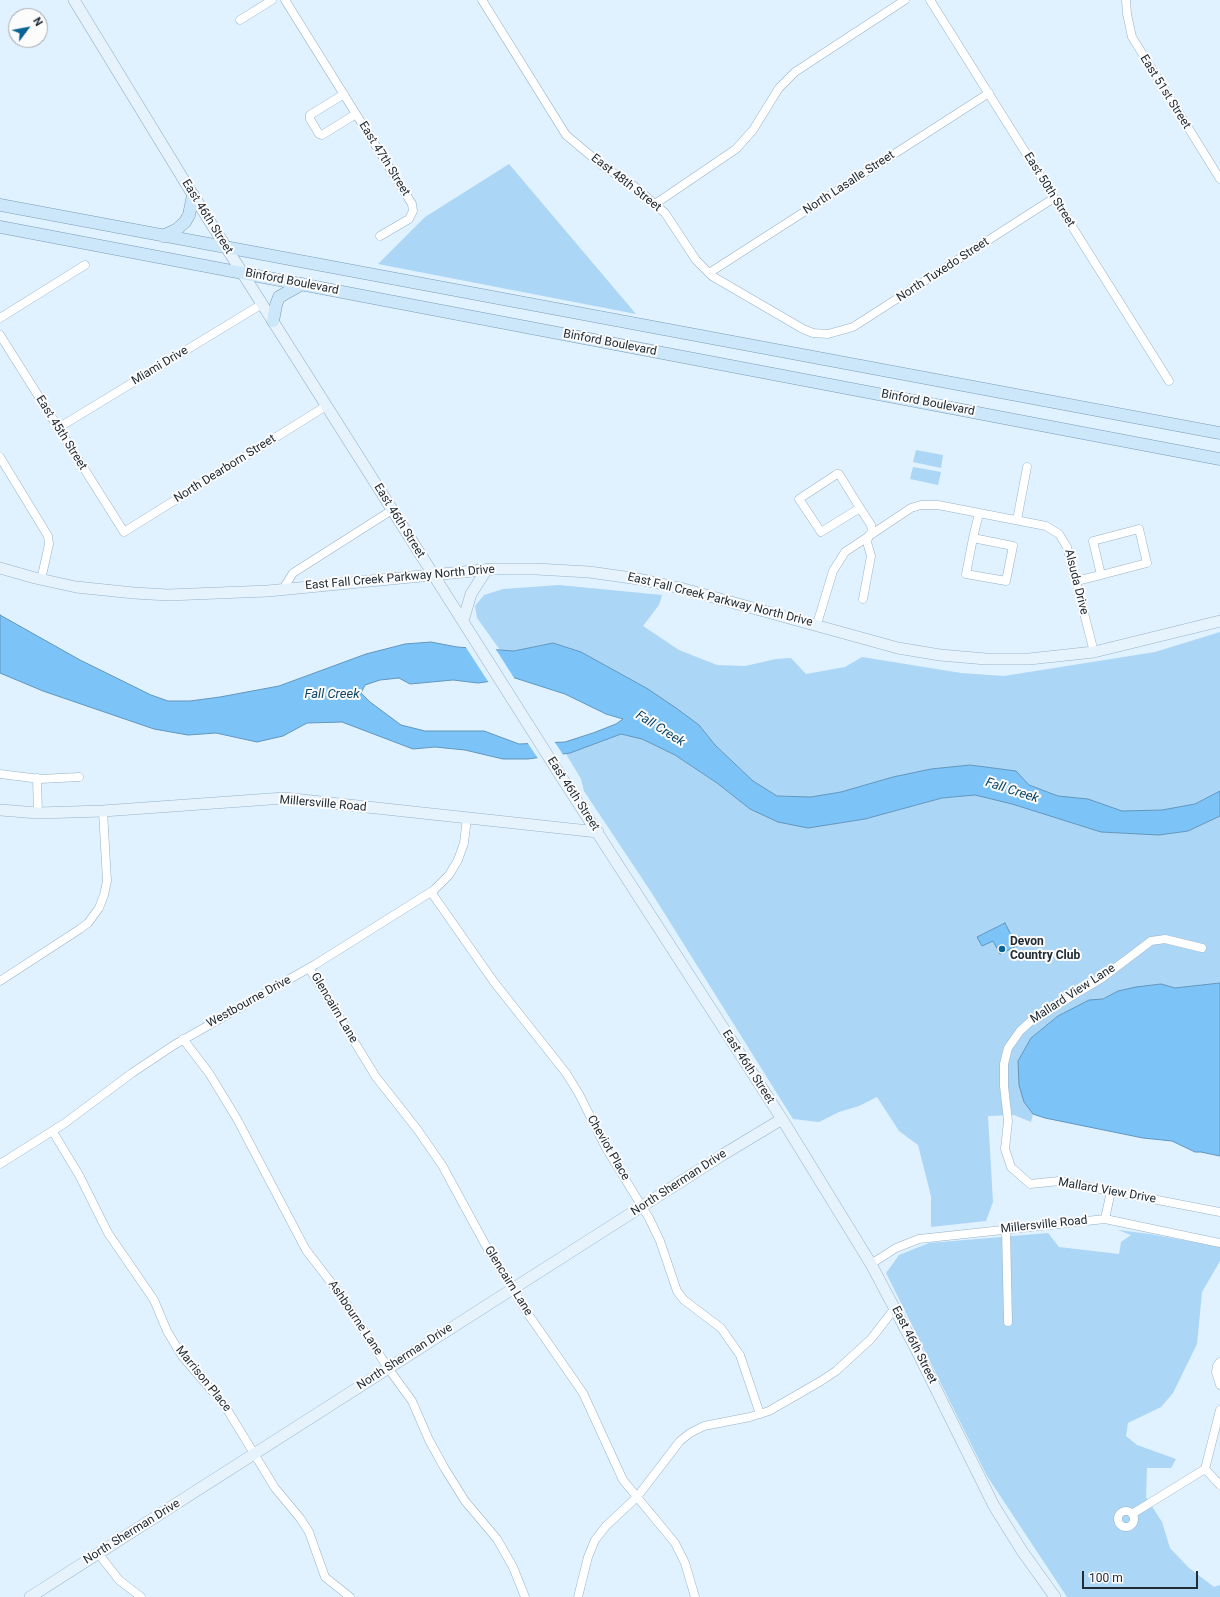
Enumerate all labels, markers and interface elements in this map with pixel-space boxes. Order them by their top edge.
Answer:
north arrow [8,8,48,48]
text: N [30,15,45,29]
street label: East 51st Street [1136,52,1194,132]
street label: East 47th Street [355,119,413,199]
street label: North Lasalle Street [801,148,897,218]
street label: East 50th Street [1020,150,1078,230]
street label: East 48th Street [588,151,664,215]
street label: East 46th Street [178,177,236,257]
street label: North Tuxedo Street [894,235,992,305]
street label: Binford Boulevard [244,266,340,298]
street label: Binford Boulevard [562,327,658,359]
street label: Miami Drive [129,344,191,388]
street label: Binford Boulevard [880,387,976,419]
street label: East 45th Street [32,393,90,473]
street label: North Dearborn Street [172,432,278,506]
street label: East 46th Street [370,481,428,561]
street label: Alsuda Drive [1061,548,1091,616]
street label: East Fall Creek Parkway North Drive [305,563,495,593]
street label: East Fall Creek Parkway North Drive [626,570,814,630]
water label: Fall Creek [304,687,360,703]
water label: Fall Creek [633,708,687,750]
street label: East 46th Street [544,754,602,834]
water label: Fall Creek [983,775,1041,807]
street label: Millersville Road [279,793,367,815]
place label: Devon Country Club [1010,935,1080,963]
marker: Devon Country Club [997,944,1007,954]
street label: Mallard View Lane [1028,961,1118,1027]
street label: Glencairn Lane [307,970,361,1046]
street label: Westbourne Drive [204,973,294,1031]
street label: East 46th Street [719,1027,777,1107]
street label: Cheviot Place [584,1113,632,1183]
street label: North Sherman Drive [629,1147,729,1219]
street label: Mallard View Drive [1057,1175,1157,1207]
street label: Millersville Road [1000,1213,1088,1237]
street label: Glencairn Lane [481,1243,535,1319]
street label: Ashbourne Lane [325,1278,385,1358]
street label: East 46th Street [888,1304,940,1386]
street label: North Sherman Drive [355,1321,455,1393]
street label: Marrison Place [172,1343,234,1415]
street label: North Sherman Drive [81,1496,183,1568]
scale bar [1084,1563,1200,1589]
text: 100 m [1089,1571,1123,1585]

